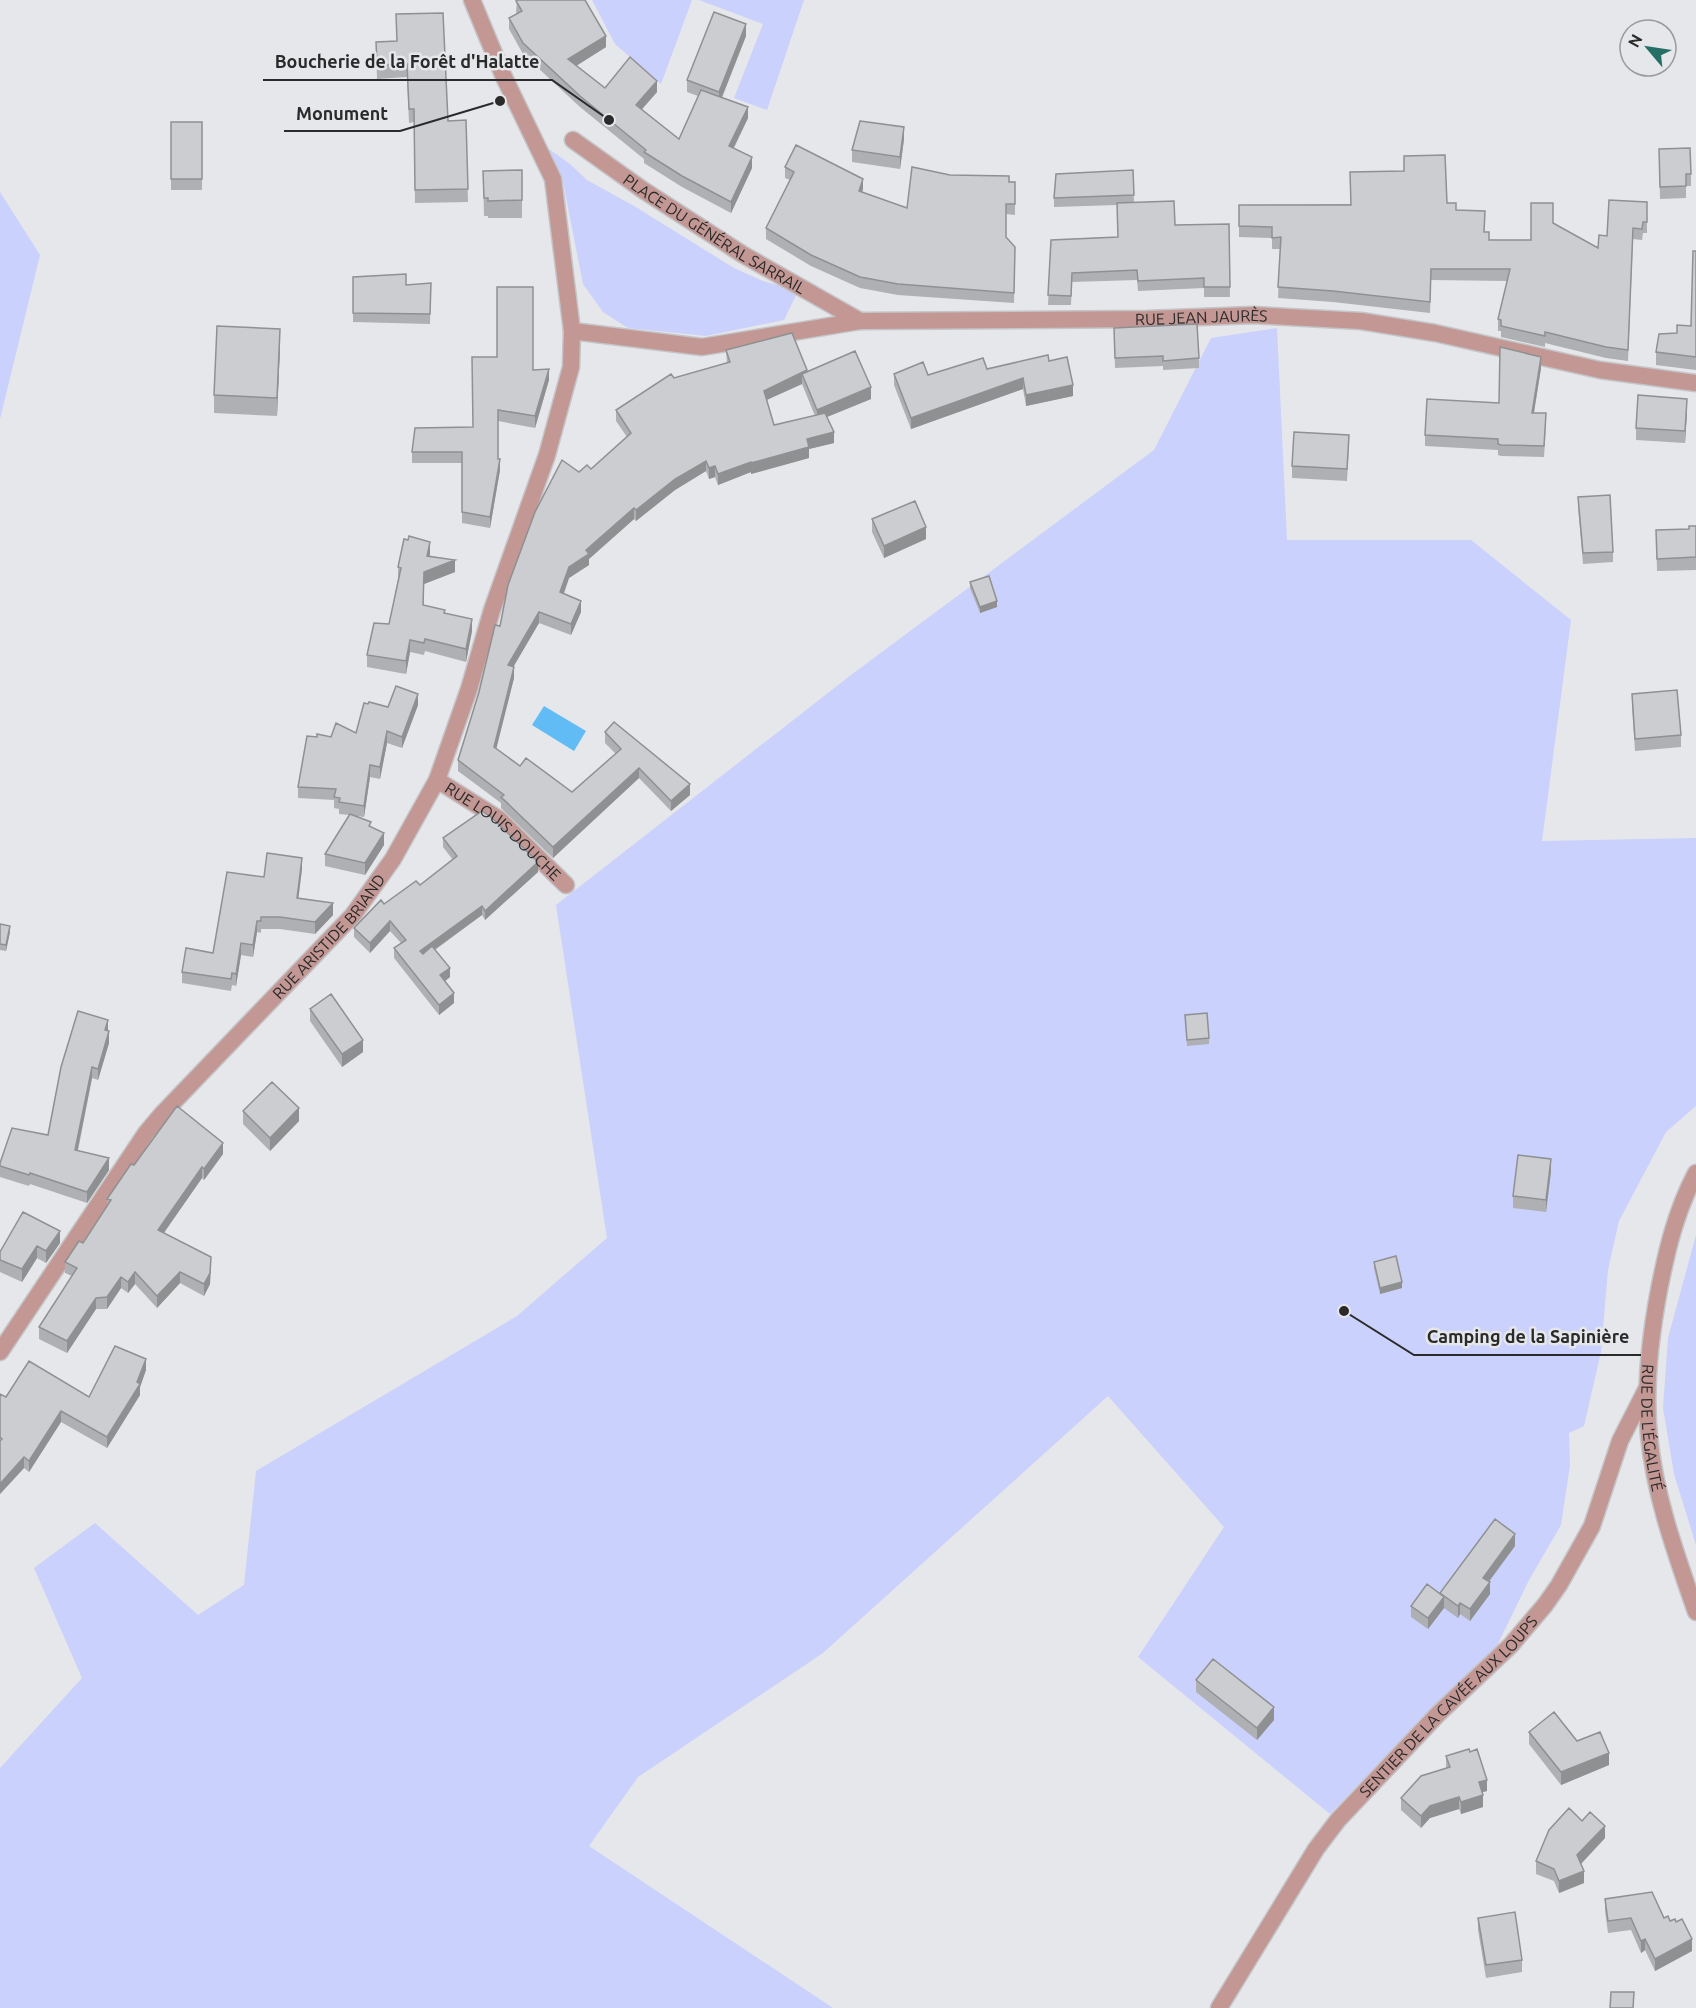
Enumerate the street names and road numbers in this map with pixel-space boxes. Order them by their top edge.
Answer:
street label: PLACE DU GÉNÉRAL SARRAIL [620,170,809,297]
street label: RUE JEAN JAURÈS [1135,304,1268,328]
street label: RUE LOUIS DOUCHE [442,778,565,884]
street label: RUE ARISTIDE BRIAND [269,870,389,1002]
street label: RUE DE L'ÉGALITÉ [1638,1364,1669,1493]
street label: SENTIER DE LA CAVÉE AUX LOUPS [1356,1612,1541,1801]

